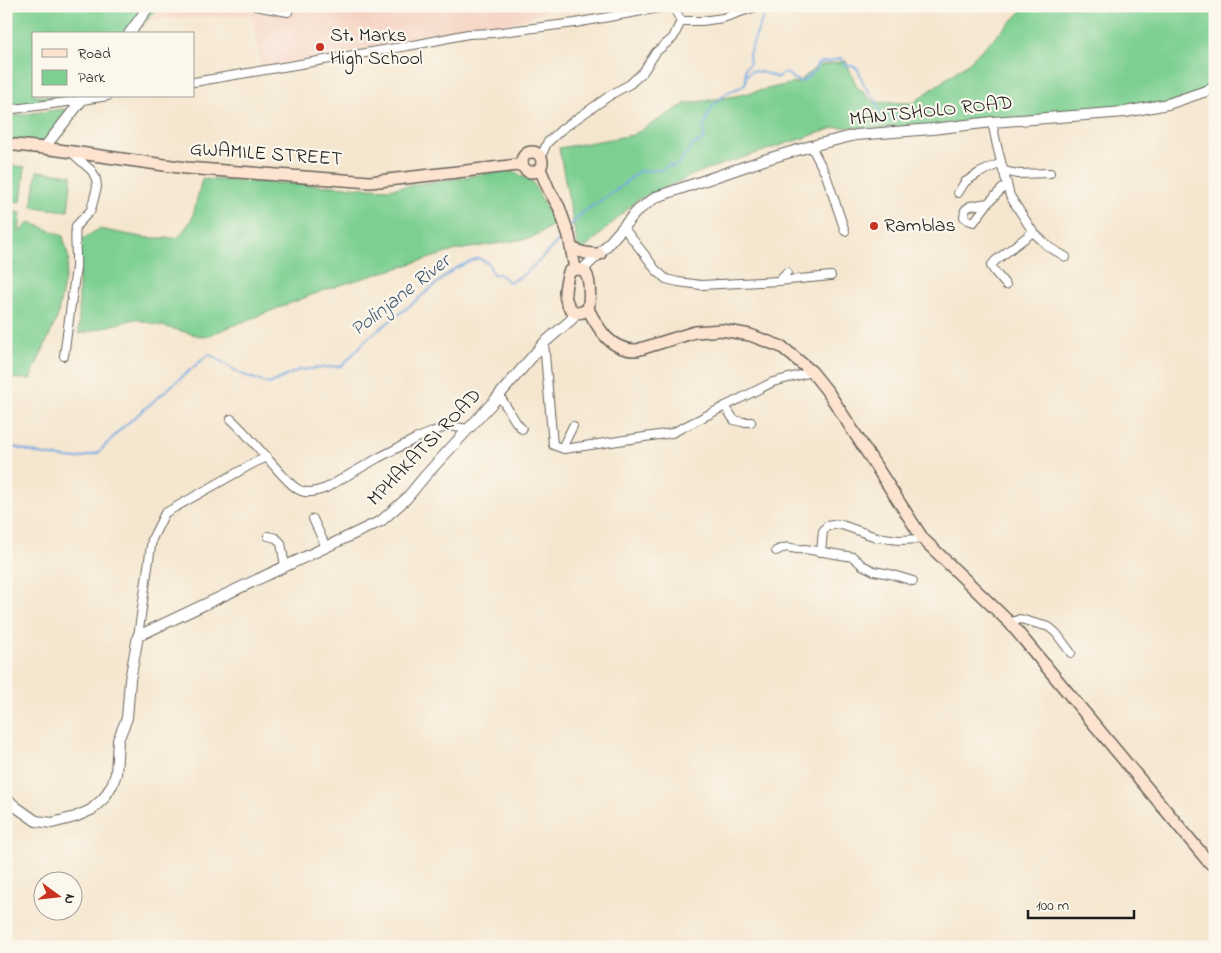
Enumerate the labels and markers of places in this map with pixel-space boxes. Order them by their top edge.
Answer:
place label: St. Marks High School [330,22,423,75]
marker: St. Marks High School [314,41,326,53]
place label: Ramblas [884,212,956,241]
marker: Ramblas [868,220,880,232]

